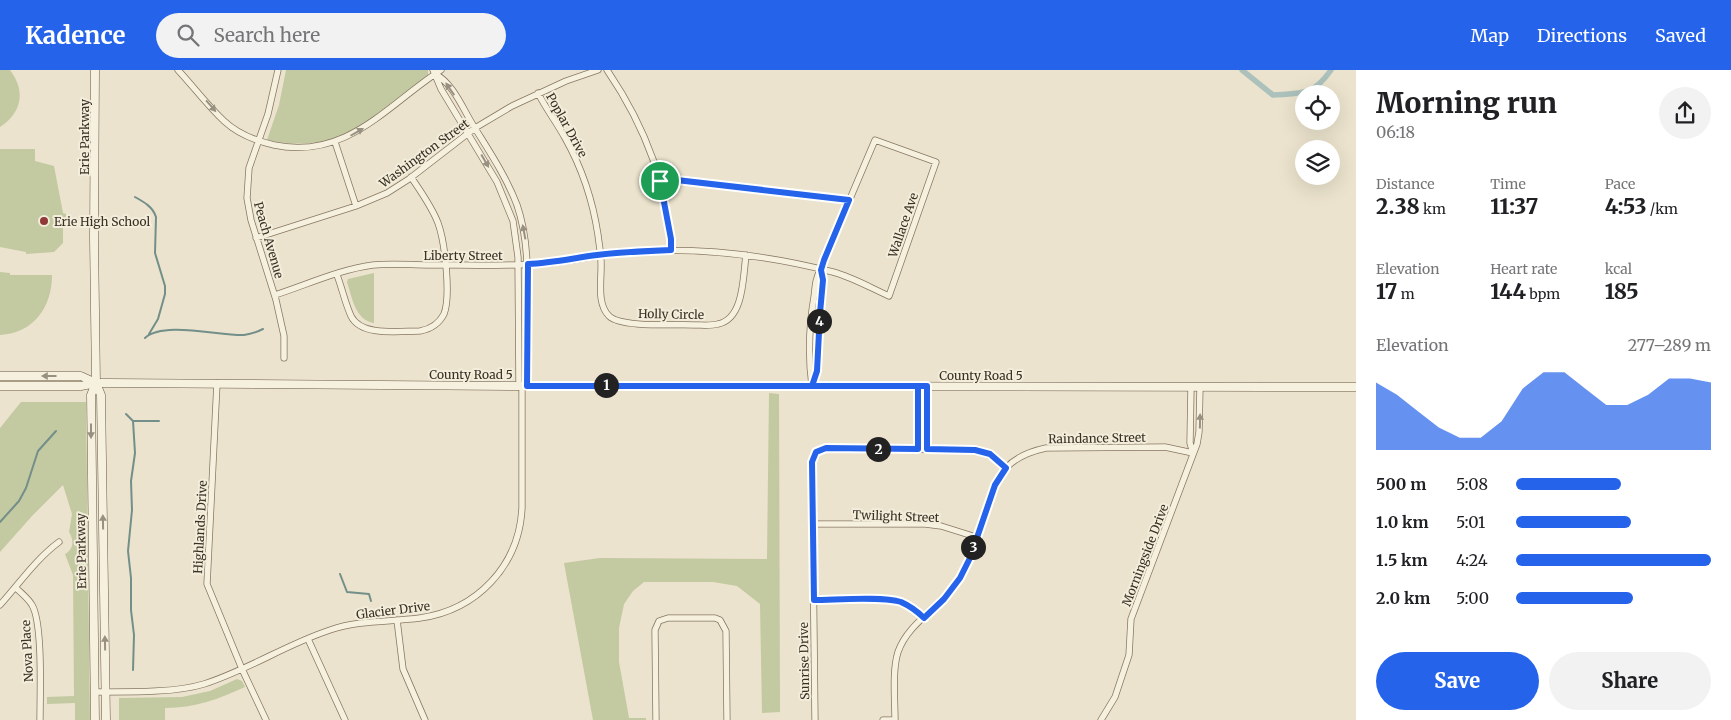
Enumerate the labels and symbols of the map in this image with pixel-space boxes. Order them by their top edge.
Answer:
one-way arrow [445,82,455,95]
street label: Poplar Drive [543,90,591,160]
street label: Erie Parkway [77,99,92,175]
one-way arrow [205,99,216,112]
street label: Washington Street [375,115,472,191]
one-way arrow [350,127,363,136]
one-way arrow [481,155,490,168]
pin [639,160,681,202]
street label: Wallace Ave [885,191,921,260]
street label: Peach Avenue [251,200,287,280]
place label: Erie High School [54,214,151,229]
marker: Erie High School [38,215,50,227]
one-way arrow [519,224,527,240]
street label: Liberty Street [423,248,503,263]
street label: Holly Circle [638,306,704,322]
pin: 4 [806,308,832,334]
street label: County Road 5 [429,367,513,382]
street label: County Road 5 [939,368,1023,383]
one-way arrow [41,372,57,380]
pin: 1 [594,372,618,398]
one-way arrow [1196,412,1204,428]
one-way arrow [87,423,95,439]
street label: Raindance Street [1048,430,1146,446]
pin: 2 [866,436,890,462]
street label: Highlands Drive [190,480,210,574]
street label: Morningside Drive [1119,502,1171,608]
street label: Twilight Street [852,507,940,525]
street label: Erie Parkway [73,513,89,589]
one-way arrow [99,513,107,529]
pin: 3 [960,534,986,560]
street label: Glacier Drive [355,598,431,622]
street label: Nova Place [18,620,36,682]
street label: Sunrise Drive [796,622,812,700]
one-way arrow [101,635,109,651]

